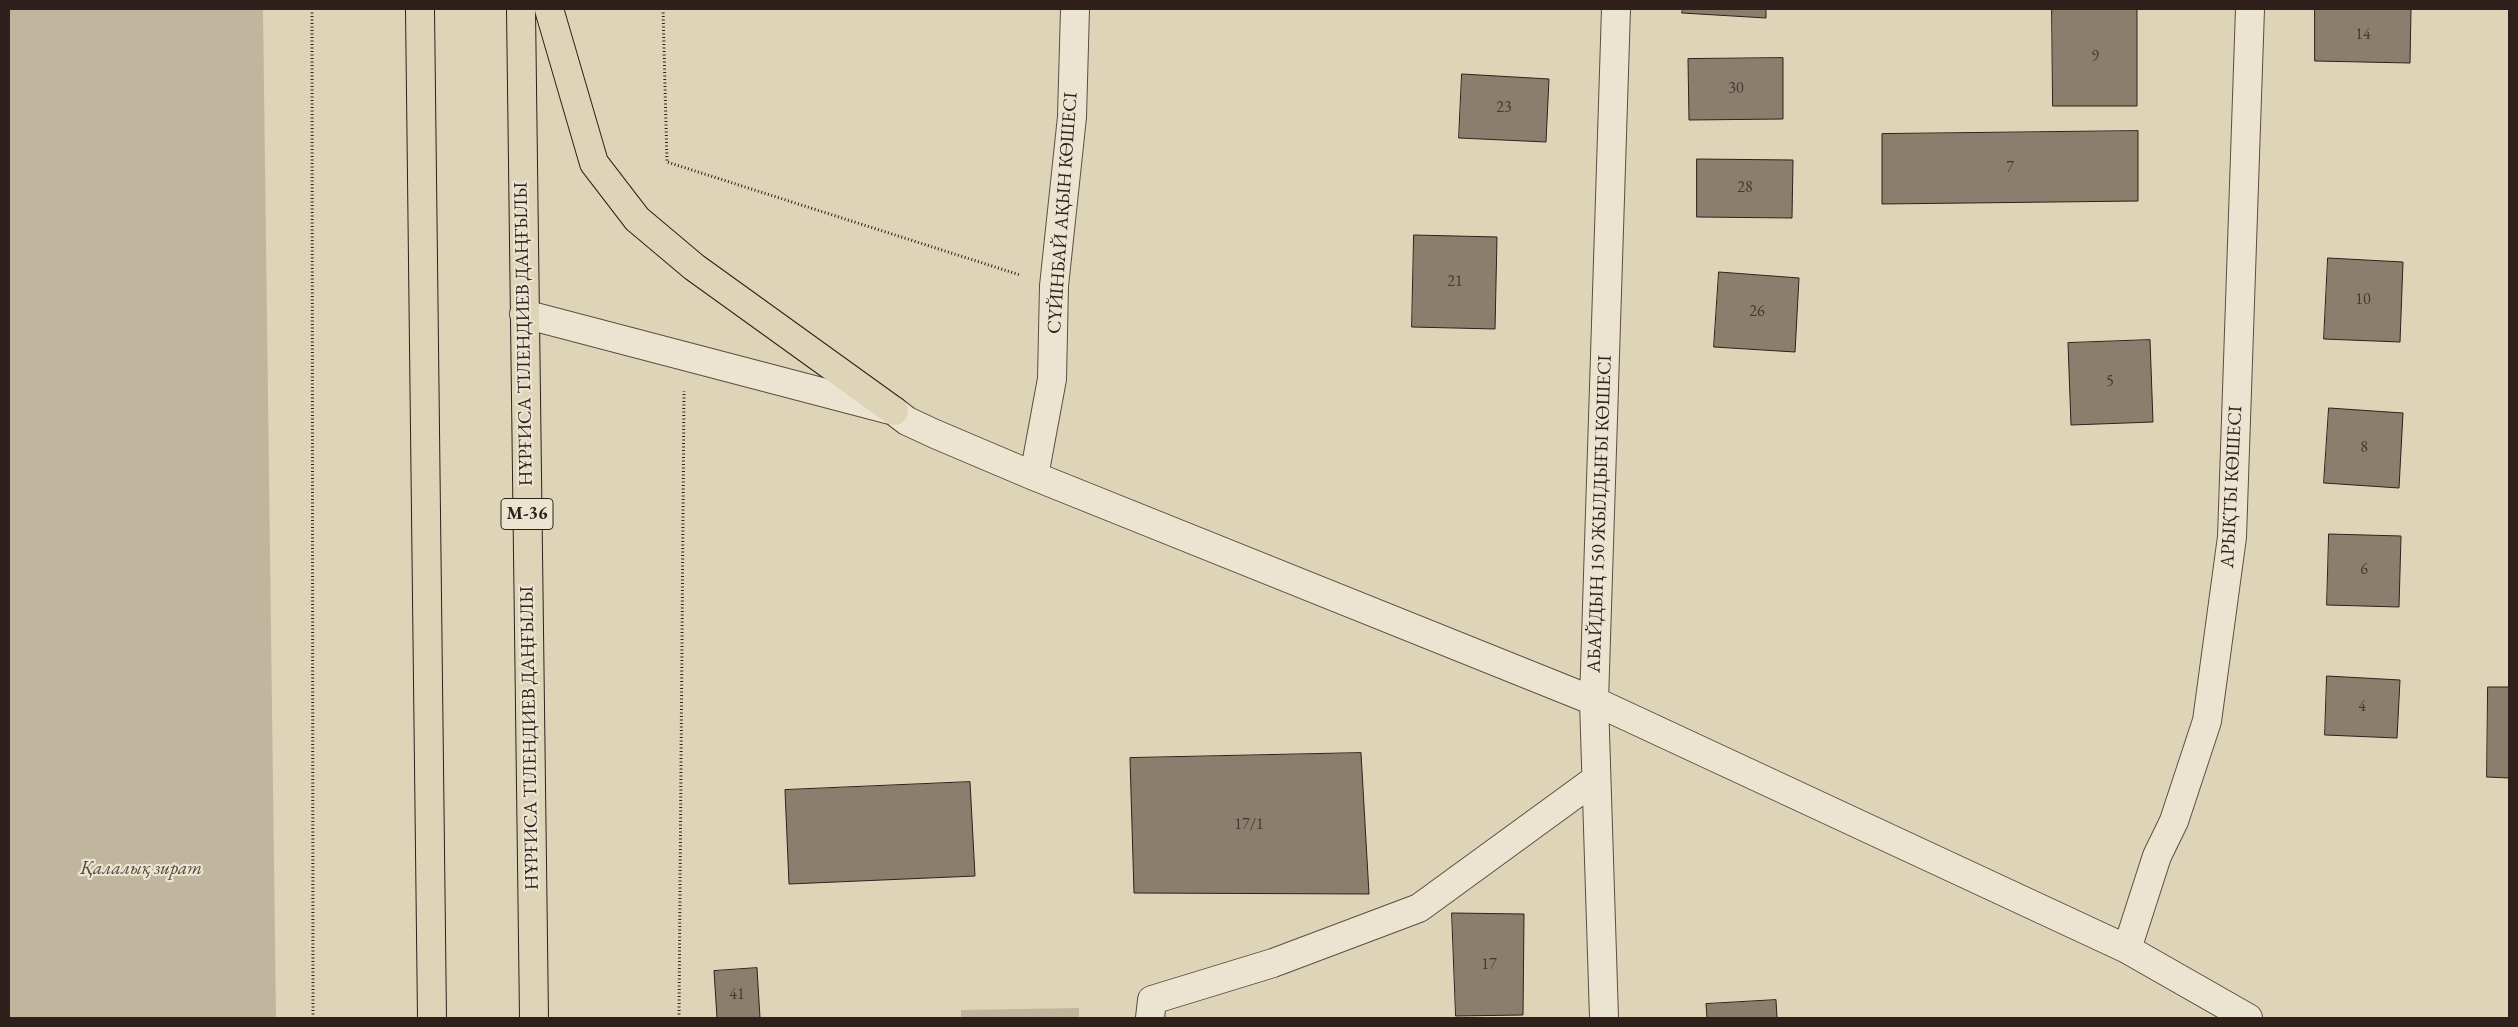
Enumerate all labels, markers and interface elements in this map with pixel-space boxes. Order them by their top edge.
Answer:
house number: 14 [2355,25,2371,45]
house number: 9 [2091,47,2099,67]
house number: 30 [1728,79,1744,99]
street label: СҮЙІНБАЙ АҚЫН КӨШЕСІ [1043,91,1083,335]
house number: 23 [1496,98,1512,118]
house number: 7 [2006,158,2014,178]
house number: 28 [1737,178,1753,198]
street label: НҰРҒИСА ТІЛЕНДИЕВ ДАҢҒЫЛЫ [510,182,538,486]
house number: 21 [1447,272,1463,292]
house number: 10 [2355,290,2371,310]
house number: 26 [1749,302,1765,322]
street label: АБАЙДЫҢ 150 ЖЫЛДЫҒЫ КӨШЕСІ [1583,355,1617,673]
house number: 5 [2106,372,2114,392]
street label: АРЫҚТЫ КӨШЕСІ [2216,405,2248,569]
house number: 8 [2360,438,2368,458]
road number: M-36 [501,498,553,530]
house number: 6 [2360,560,2368,580]
street label: НҰРҒИСА ТІЛЕНДИЕВ ДАҢҒЫЛЫ [516,586,544,890]
house number: 4 [2358,697,2366,717]
house number: 17/1 [1234,815,1264,835]
park label: Қалалық зират [80,858,202,880]
house number: 17 [1481,955,1497,975]
house number: 41 [729,985,745,1005]

